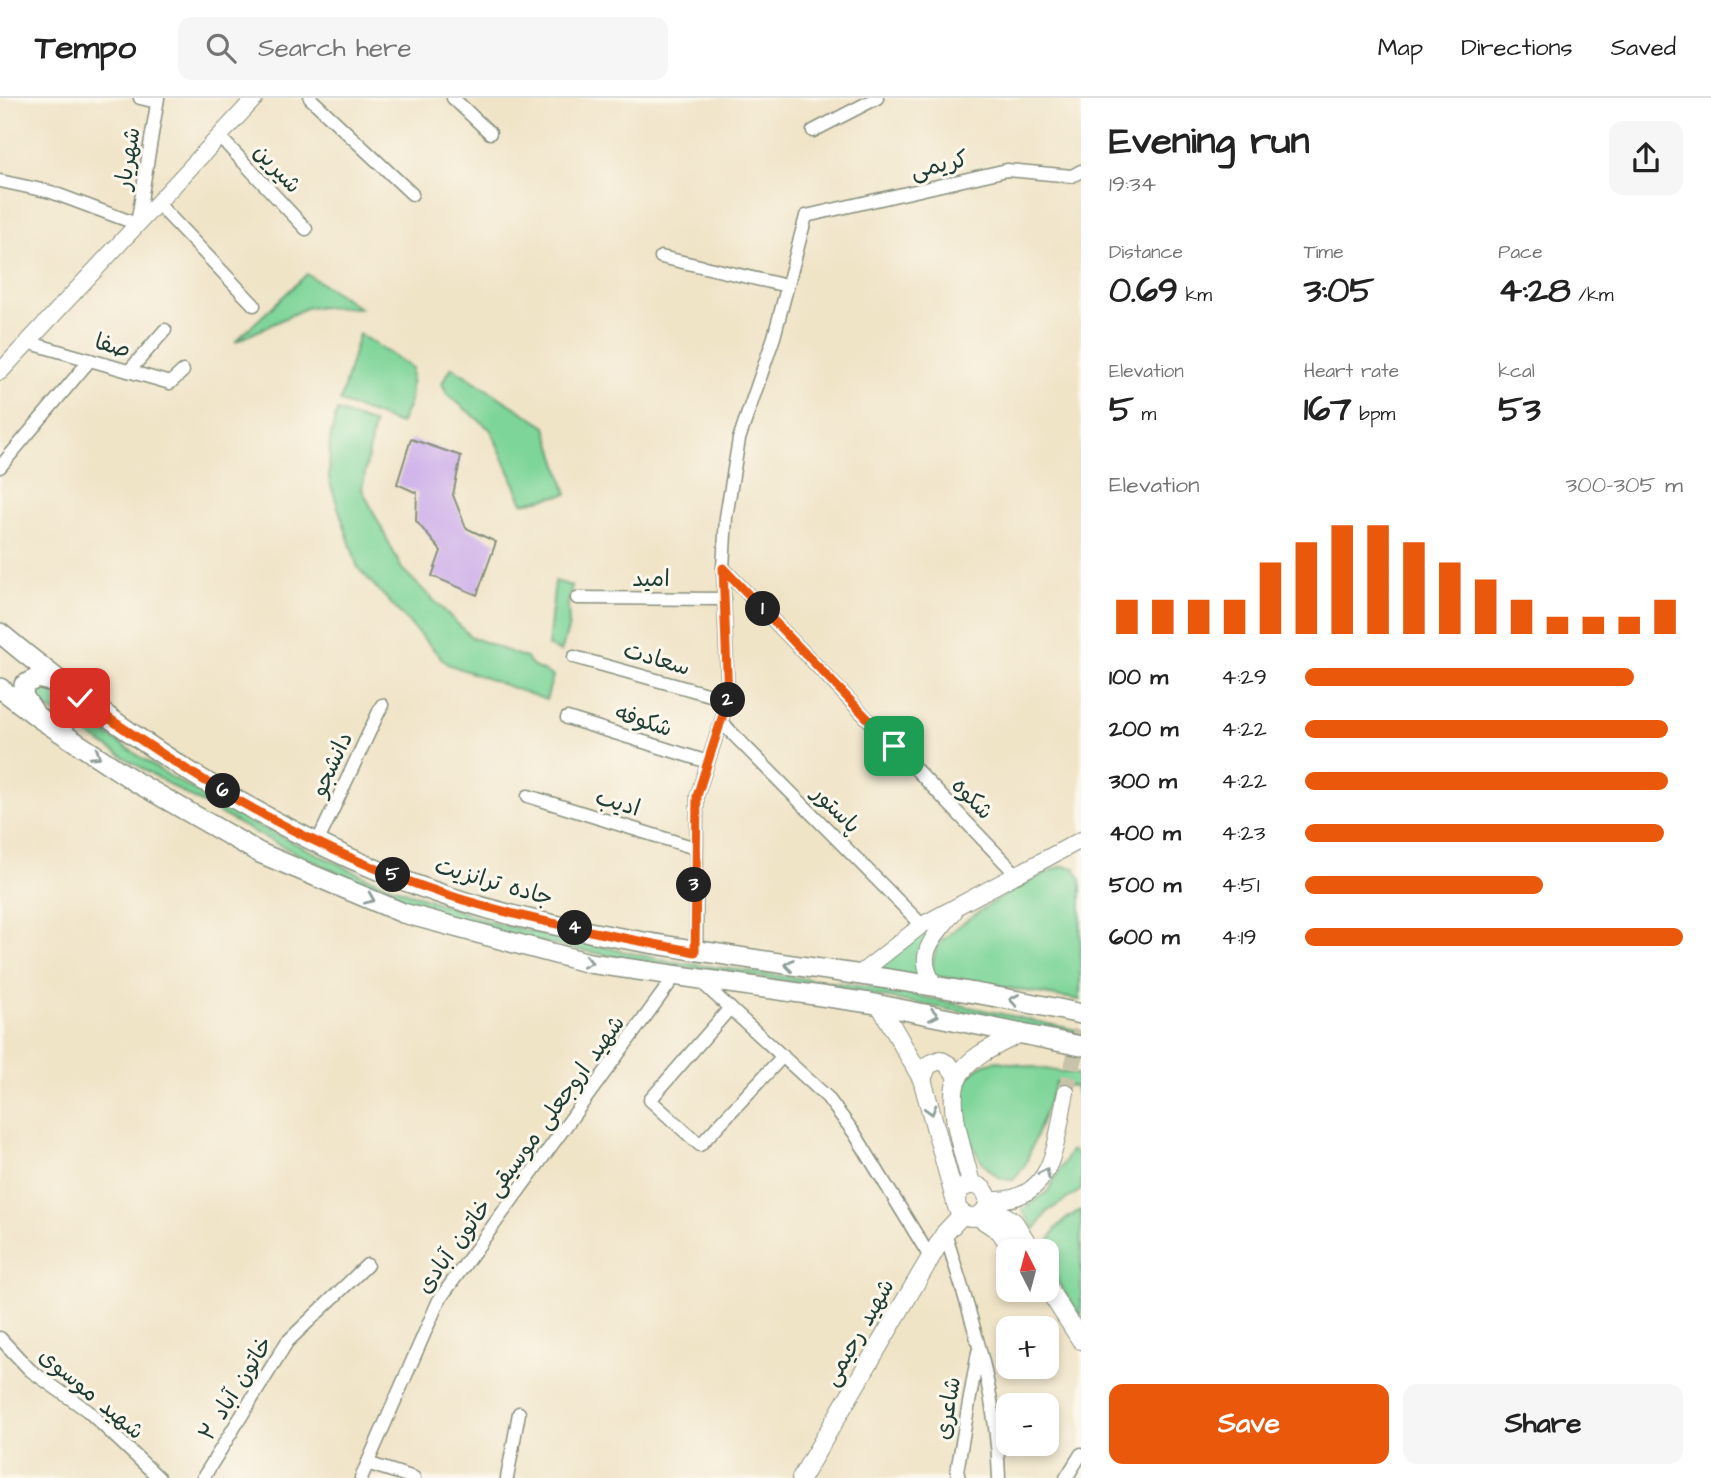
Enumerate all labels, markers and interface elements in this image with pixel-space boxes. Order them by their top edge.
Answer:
search box [178,17,668,80]
text: Tempo [35,25,136,71]
icon: search [202,29,240,67]
text: Search here [258,30,411,66]
text: Map [1378,31,1423,65]
text: Directions [1461,31,1573,65]
text: Saved [1611,31,1676,65]
text: Evening run [1109,116,1310,168]
button: share [1609,121,1683,195]
street label: شهریار [107,125,149,194]
street label: شیرین [246,137,309,201]
street label: کریمی [907,143,971,187]
text: 19:34 [1109,168,1156,200]
text: Distance [1109,239,1183,266]
text: Time [1304,239,1343,266]
text: Pace [1498,239,1542,266]
text: 0.69 [1109,266,1178,315]
text: 3:05 [1304,266,1374,315]
text: 4:28 [1498,266,1571,315]
text: km [1178,282,1212,309]
text: /km [1571,282,1613,309]
street label: صفا [91,326,134,366]
text: Elevation [1109,358,1184,385]
text: Heart rate [1304,358,1399,385]
text: kcal [1498,358,1535,385]
text: 5 [1109,385,1134,434]
text: 167 [1304,385,1352,434]
text: 53 [1498,385,1541,434]
text: m [1134,401,1156,428]
text: bpm [1352,401,1395,428]
text: Elevation [1109,469,1200,501]
text: 300–305 m [1566,469,1683,501]
street label: امید [632,563,670,595]
pin: 1 [746,592,780,626]
text: 1 [761,595,764,622]
street label: سعادت [619,634,694,684]
text: 100 m [1109,661,1168,693]
text: 4:29 [1221,661,1267,693]
pin [50,668,110,728]
icon: check [61,679,99,717]
pin: 2 [710,682,746,718]
text: 2 [722,686,733,713]
street label: شکوفه [611,697,676,745]
text: 200 m [1109,713,1178,745]
text: 4:22 [1221,713,1267,745]
pin [864,716,924,776]
street label: دانشجو [303,727,361,803]
icon: arrive [875,727,913,765]
one-way arrow [88,747,101,760]
text: 300 m [1109,765,1177,797]
text: 4:22 [1221,765,1267,797]
street label: شکوه [944,770,1001,827]
pin: 6 [206,774,241,808]
text: 6 [217,777,228,804]
street label: پاستور [803,777,868,841]
street label: ادیب [591,781,644,825]
text: 400 m [1109,817,1181,849]
text: 4:23 [1221,817,1265,849]
street label: جاده ترانزیت [431,850,557,914]
pin: 5 [376,858,410,892]
text: 5 [386,861,399,888]
pin: 3 [676,868,712,902]
text: 500 m [1109,869,1181,901]
text: 4:51 [1221,869,1260,901]
text: 3 [689,871,698,898]
one-way arrow [363,891,375,905]
pin: 4 [558,910,592,946]
text: 4 [568,914,581,941]
text: 600 m [1109,921,1180,953]
text: 4:19 [1221,921,1257,953]
one-way arrow [582,954,594,969]
one-way arrow [784,958,795,973]
one-way arrow [1008,993,1020,1008]
one-way arrow [928,1007,940,1022]
street label: شهید اروجعلی موسیقی خاتون آبادی [409,1009,633,1300]
one-way arrow [923,1104,937,1116]
one-way arrow [1036,1168,1050,1180]
north arrow [996,1239,1059,1302]
map controls [996,1239,1059,1456]
street label: شهید رحیمی [815,1273,903,1392]
button: + [996,1316,1059,1379]
street label: خاتون آباد ۲ [191,1330,281,1447]
street label: شهید موسوی [32,1340,151,1447]
street label: شاعری [927,1374,969,1442]
button: Save [1109,1384,1389,1464]
button: Share [1403,1384,1683,1464]
button: − [996,1393,1059,1456]

